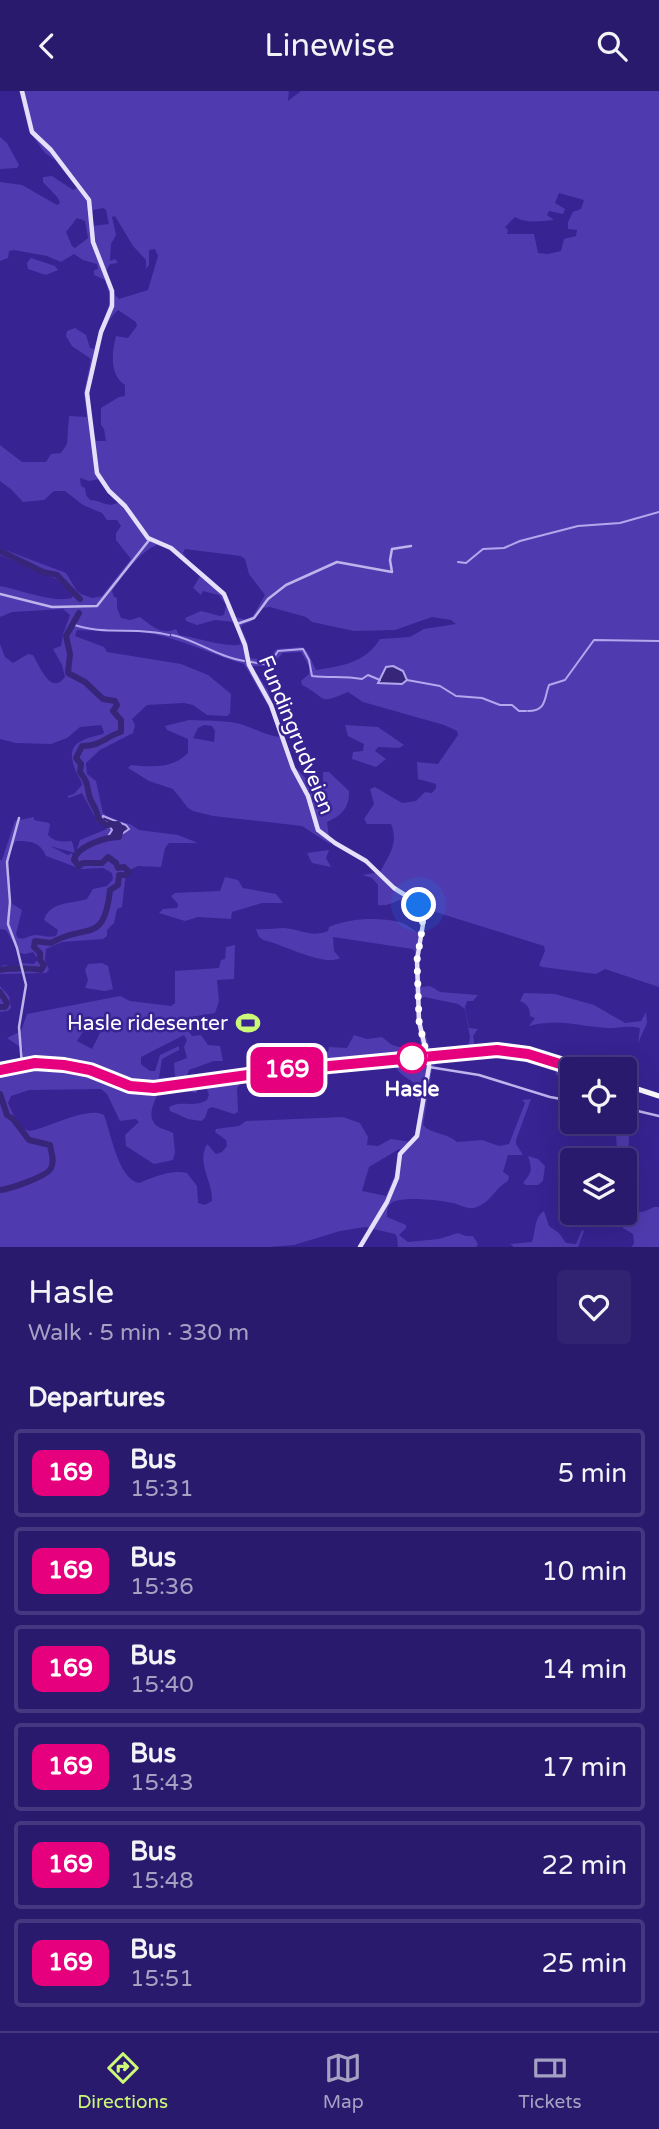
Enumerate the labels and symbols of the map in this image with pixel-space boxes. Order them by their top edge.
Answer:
street label: Fundingrudveien [253,652,339,818]
your location [401,887,436,922]
sports icon: Hasle ridesenter [234,1009,262,1037]
place label: Hasle ridesenter [67,1011,228,1036]
marker: Hasle [397,1043,427,1073]
line badge: 169 [247,1047,327,1093]
place label: Hasle [385,1077,440,1102]

